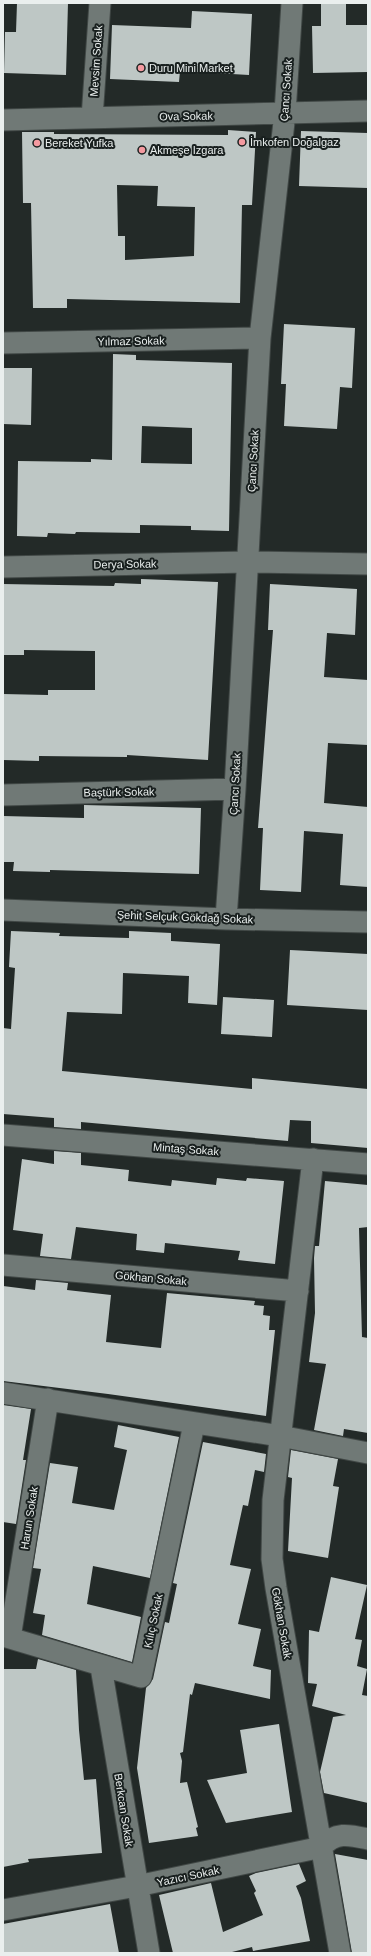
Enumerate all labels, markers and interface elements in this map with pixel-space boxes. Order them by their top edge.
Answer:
street label: Mevsim Sokak [88,24,105,97]
street label: Çancı Sokak [278,58,294,122]
place label: Duru Mini Market [149,62,233,74]
marker: Duru Mini Market [136,63,146,73]
street label: Ova Sokak [159,110,213,122]
place label: İmkofen Doğalgaz [250,136,339,148]
place label: Bereket Yufka [45,137,114,149]
marker: İmkofen Doğalgaz [237,137,247,147]
marker: Bereket Yufka [32,138,42,148]
place label: Akmeşe Izgara [150,144,224,156]
marker: Akmeşe Izgara [137,145,147,155]
street label: Yılmaz Sokak [97,334,165,348]
street label: Çancı Sokak [245,429,261,492]
street label: Derya Sokak [93,557,157,571]
street label: Çancı Sokak [227,752,243,815]
street label: Baştürk Sokak [83,785,155,799]
street label: Şehit Selçuk Gökdağ Sokak [117,909,254,925]
street label: Mintaş Sokak [153,1141,220,1157]
street label: Gökhan Sokak [115,1269,188,1287]
street label: Harun Sokak [18,1485,40,1550]
street label: Gökhan Sokak [270,1586,294,1660]
street label: Kılıç Sokak [141,1592,165,1649]
street label: Berkcan Sokak [112,1773,136,1848]
street label: Yazıcı Sokak [156,1863,221,1888]

